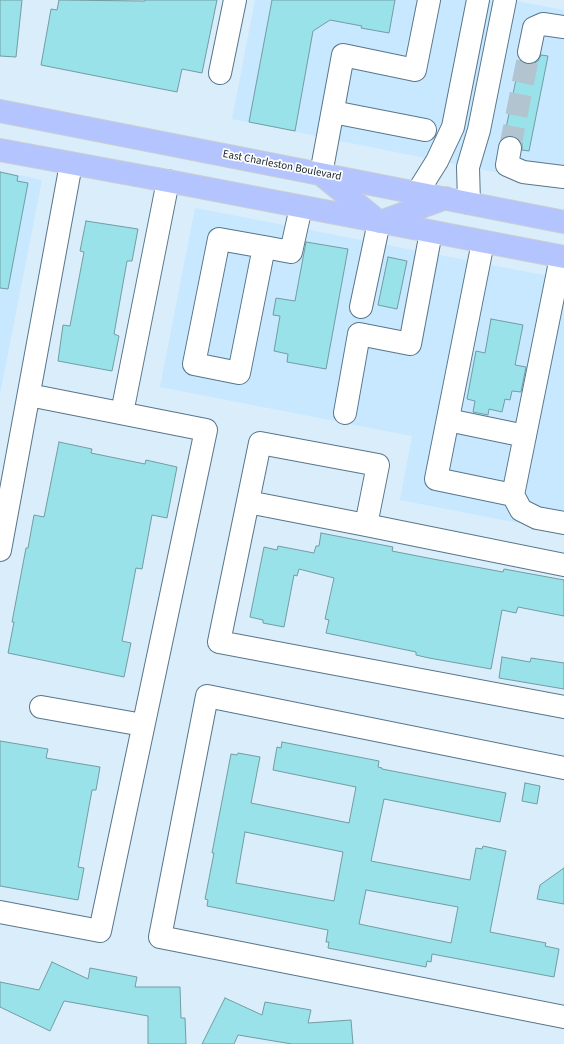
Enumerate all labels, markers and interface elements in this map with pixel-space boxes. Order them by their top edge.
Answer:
street label: East Charleston Boulevard [222,148,342,184]

